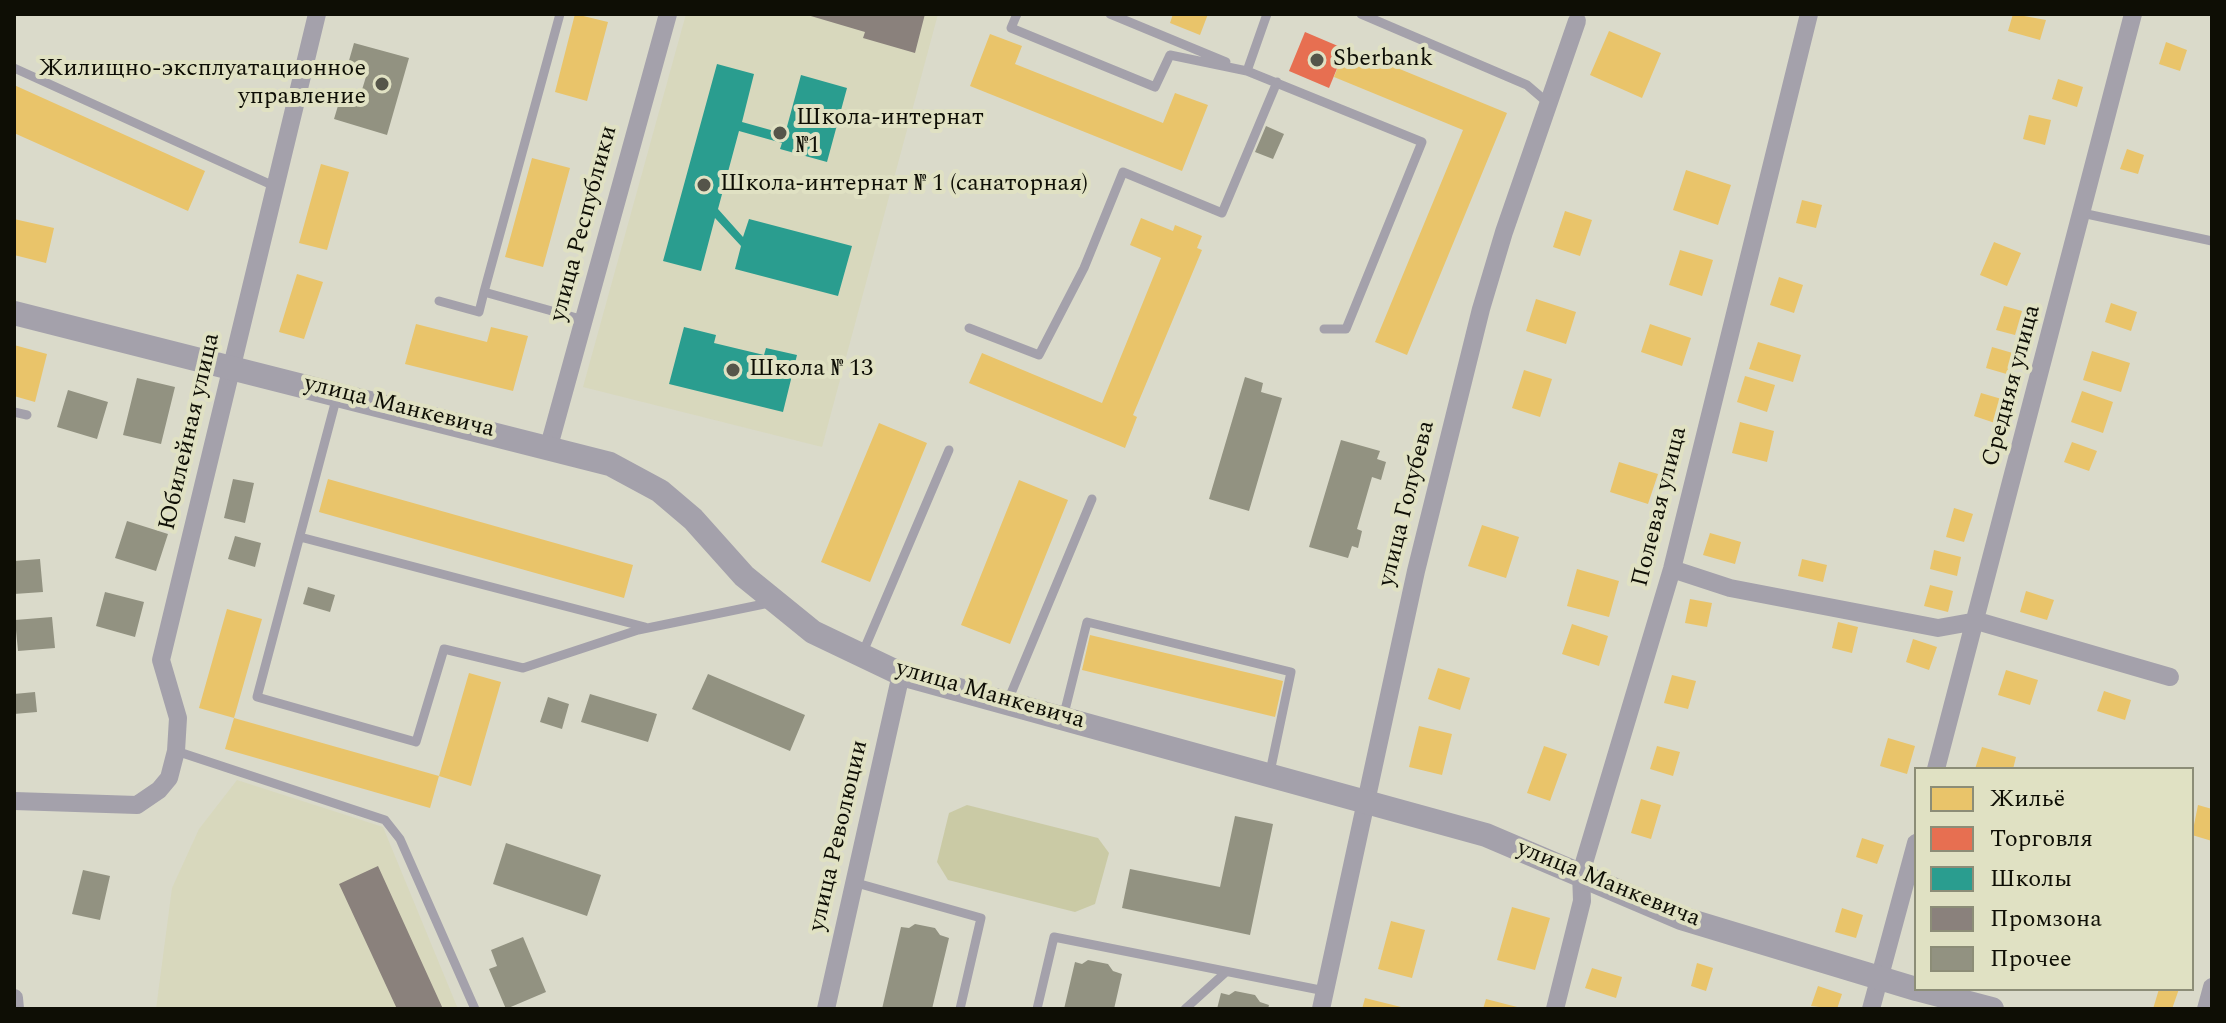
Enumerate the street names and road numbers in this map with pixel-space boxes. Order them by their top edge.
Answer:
street label: улица Республики [545,123,625,325]
street label: Средняя улица [1978,302,2048,470]
street label: Юбилейная улица [154,331,228,533]
street label: улица Манкевича [301,370,497,446]
street label: улица Голубева [1373,418,1443,590]
street label: Полевая улица [1627,424,1695,590]
street label: улица Манкевича [892,655,1088,737]
street label: улица Революции [804,738,876,934]
street label: улица Манкевича [1512,835,1704,935]

